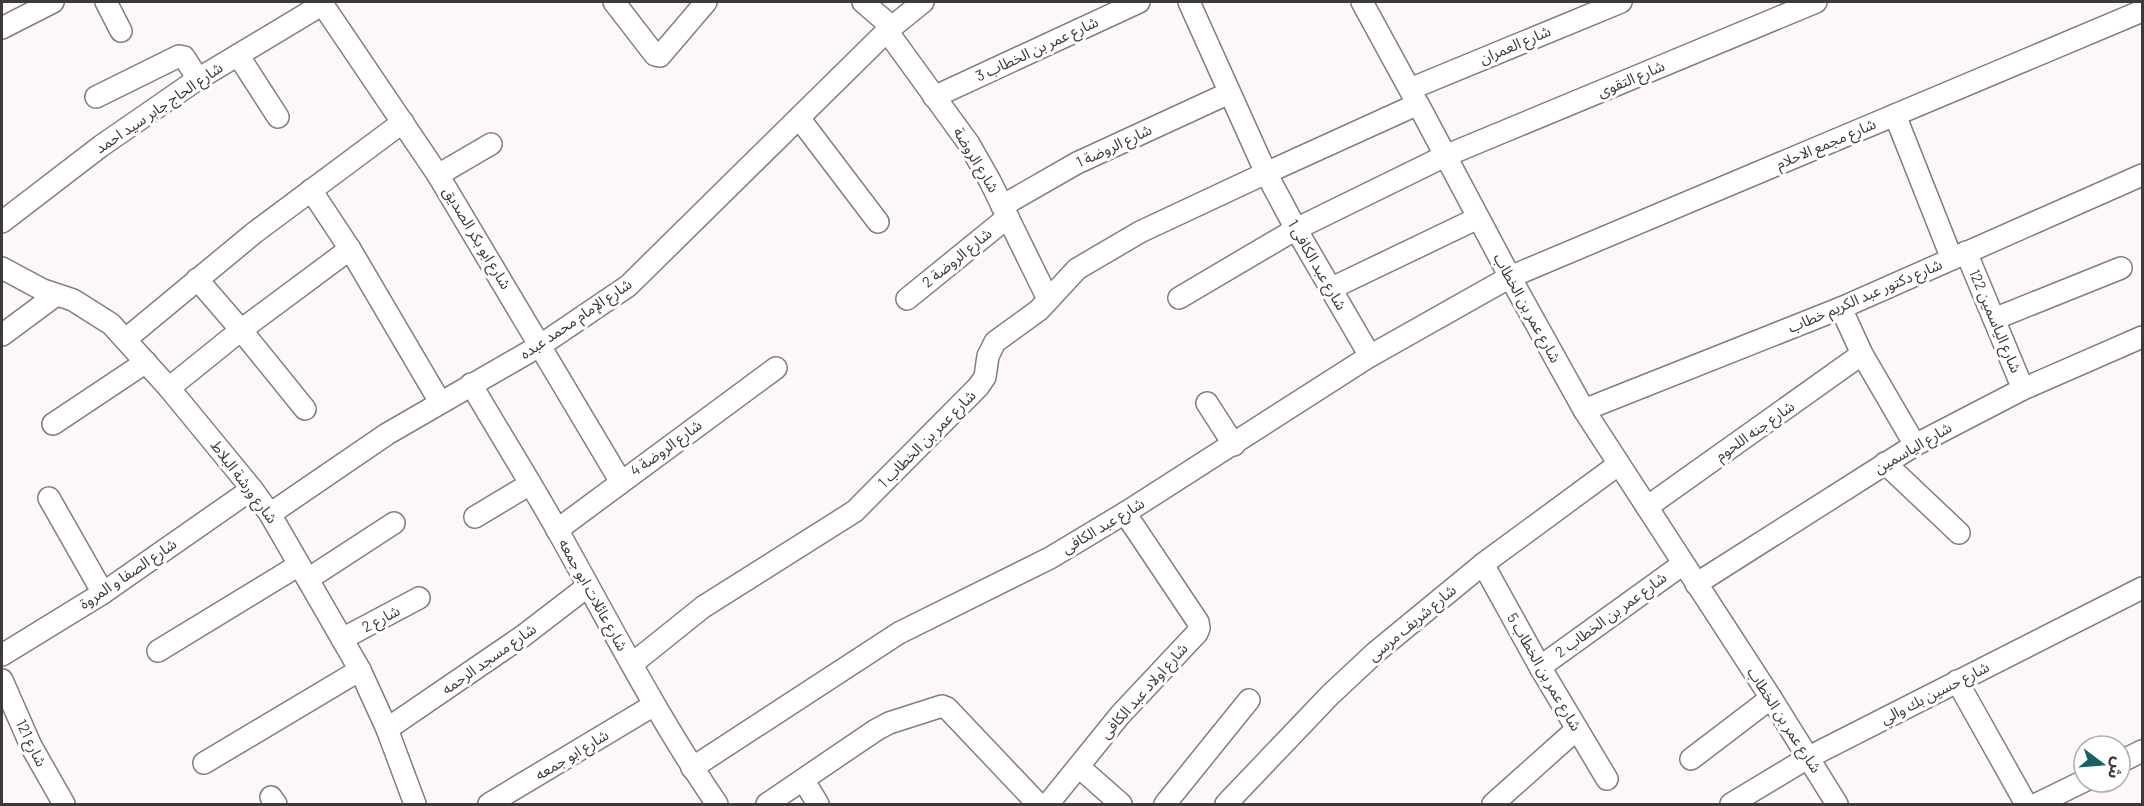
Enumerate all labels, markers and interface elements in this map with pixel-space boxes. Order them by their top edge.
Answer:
street label: شارع عمر بن الخطاب 3 [972,12,1103,88]
street label: شارع العمران [1476,21,1555,71]
street label: شارع التقوى [1594,56,1669,104]
street label: شارع الحاج جابر سيد احمد [91,58,228,160]
street label: شارع مجمع الاحلام [1773,114,1880,176]
street label: شارع الروضة 1 [1073,120,1156,174]
street label: شارع الروضة [947,123,1004,198]
street label: شارع ابو بكر الصديق [437,183,516,294]
street label: شارع عبد الكافى 1 [1281,216,1351,315]
street label: شارع الروضة 2 [918,224,997,294]
street label: شارع عمر بن الخطاب [1487,250,1566,368]
street label: شارع دكتور عبد الكريم خطاب [1785,254,1946,339]
street label: شارع الياسمين 122 [1962,266,2026,377]
street label: شارع الإمام محمد عبده [516,274,637,366]
street label: شارع عمر بن الخطاب 1 [874,386,982,494]
street label: شارع جنه اللحوم [1711,396,1800,467]
street label: شارع الروضة 4 [626,415,707,483]
street label: شارع الياسمين [1870,418,1957,480]
street label: شارع ورشة البلاط [204,436,282,529]
street label: شارع عبد الكافى [1058,493,1149,560]
street label: شارع الصفا و المروة [75,534,182,616]
street label: شارع عائلات ابو جمعه [552,535,632,656]
street label: شارع عمر بن الخطاب 2 [1551,568,1672,664]
street label: شارع شريف مرسى [1364,580,1462,667]
street label: شارع 2 [359,601,405,639]
street label: شارع عمر بن الخطاب 5 [1500,609,1586,736]
street label: شارع مسجد الرحمه [438,619,542,701]
street label: شارع اولاد عبد الكافى [1096,639,1194,744]
street label: شارع حسين بك والي [1877,657,1994,731]
street label: شارع عمر بن الخطاب [1741,663,1826,778]
street label: شارع 121 [9,716,51,771]
street label: شارع ابو جمعه [531,725,614,787]
north arrow [2072,734,2132,794]
text: ش [2104,755,2129,782]

